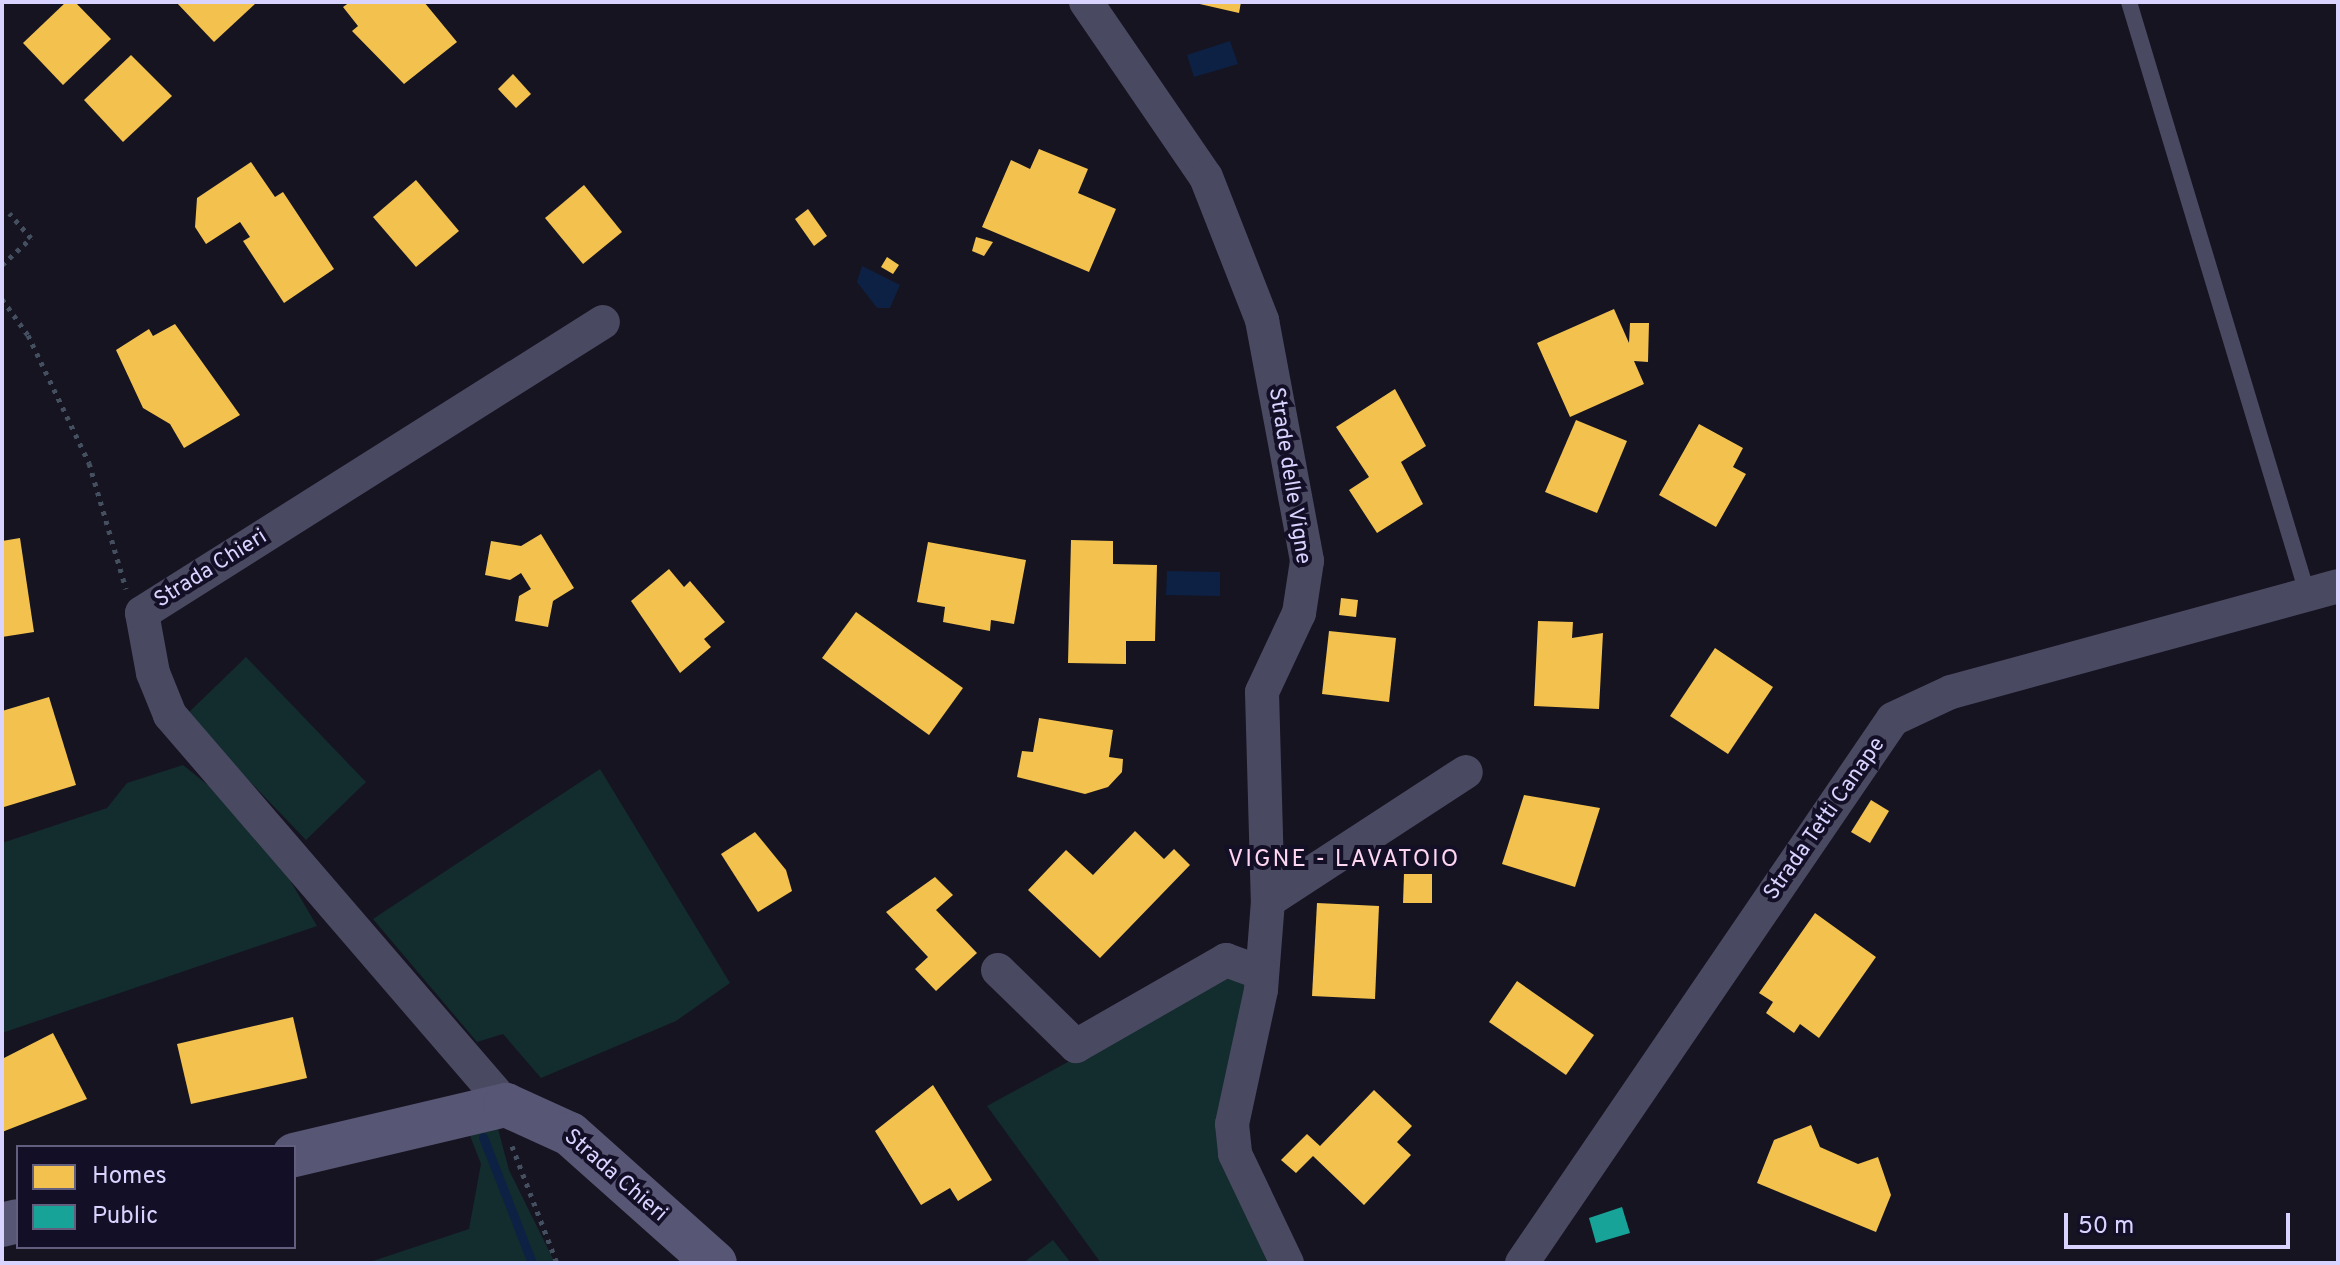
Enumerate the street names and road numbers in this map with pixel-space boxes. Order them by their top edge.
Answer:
street label: Strade delle Vigne [1262,385,1316,567]
street label: Strada Chieri [150,524,272,614]
street label: Strada Tetti Canape [1759,732,1891,906]
street label: Strada Chieri [558,1124,672,1228]

